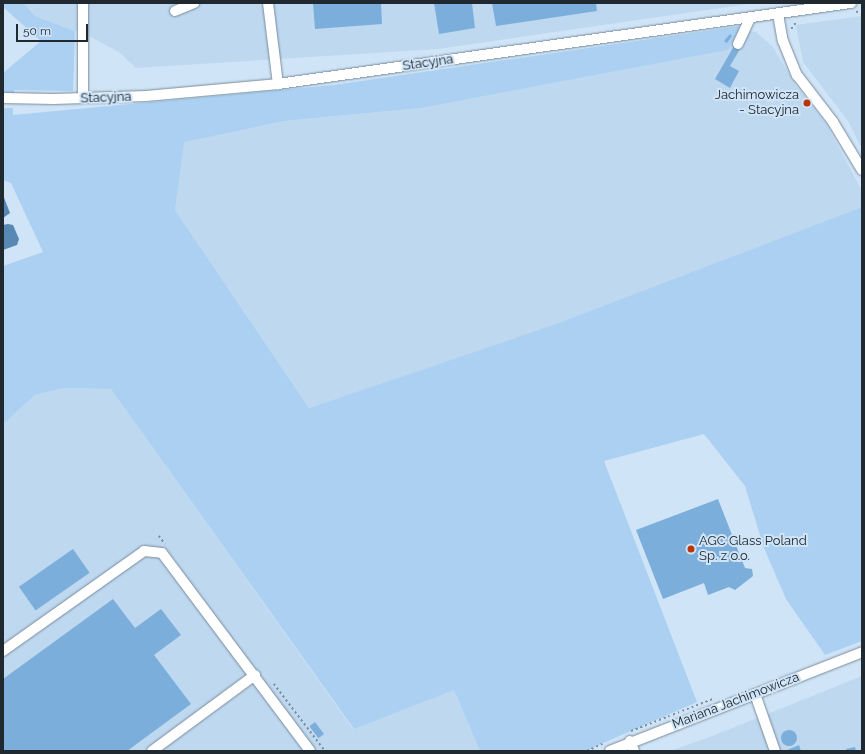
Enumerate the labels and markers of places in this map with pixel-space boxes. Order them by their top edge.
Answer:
place label: Jachimowicza - Stacyjna [715,88,799,119]
marker: Jachimowicza - Stacyjna [802,98,812,108]
place label: AGC Glass Poland Sp. z o.o. [699,534,807,565]
marker: AGC Glass Poland Sp. z o.o. [686,544,696,554]

